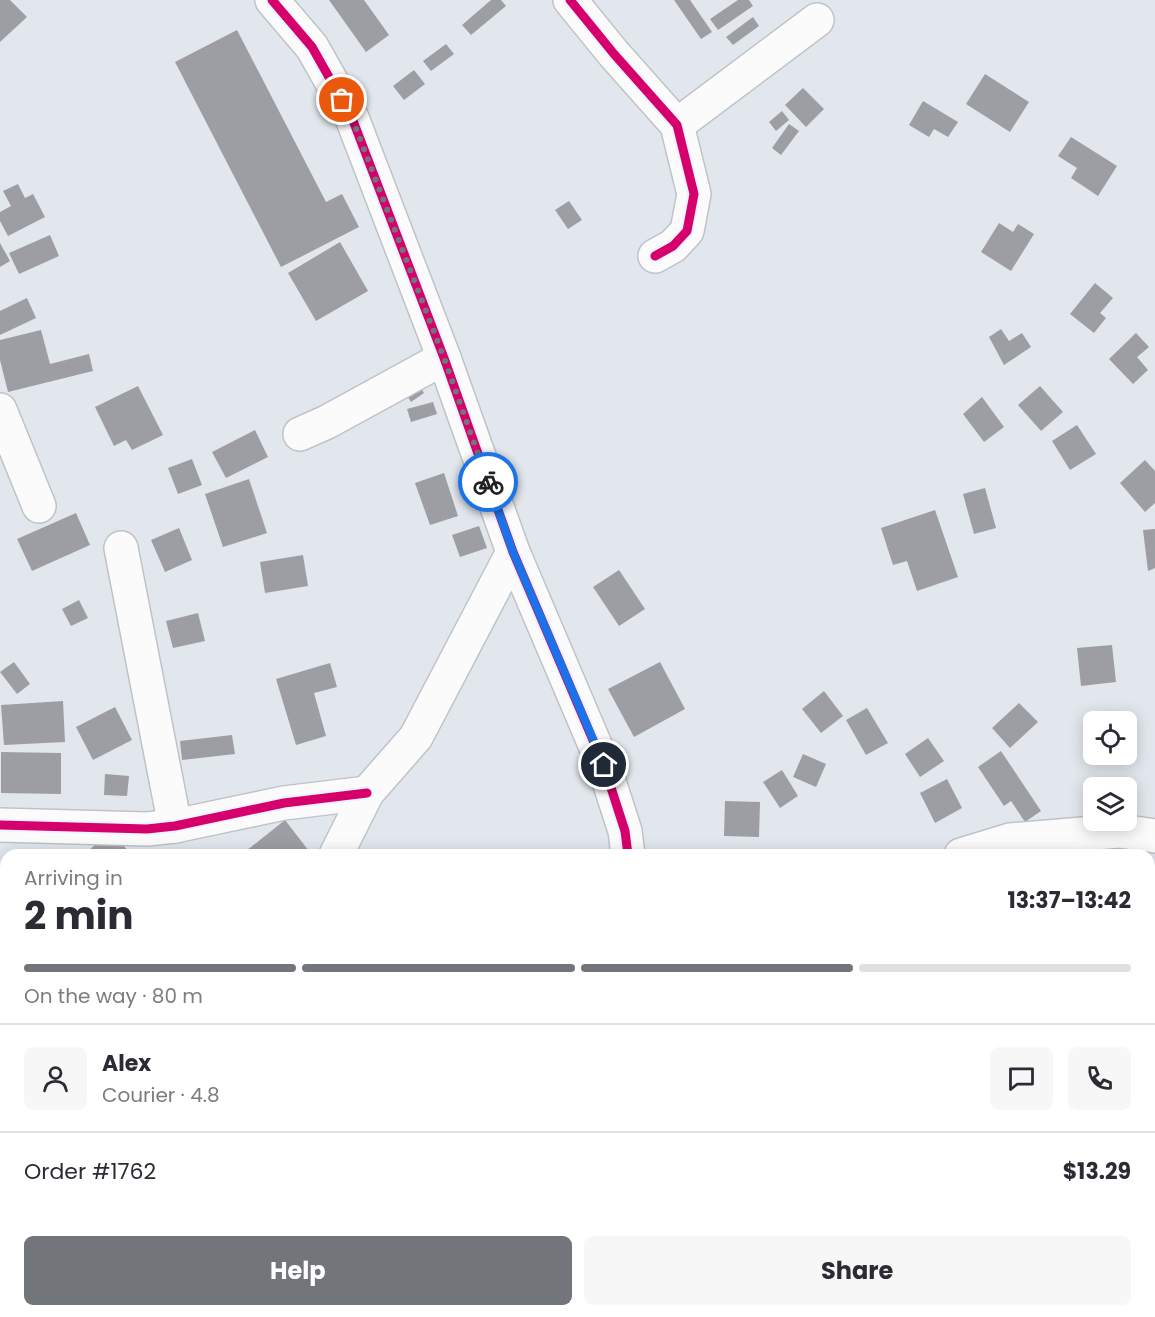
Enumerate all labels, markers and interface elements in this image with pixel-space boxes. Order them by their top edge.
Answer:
pin [316,74,367,125]
icon: bag [325,83,358,116]
courier [458,452,518,512]
icon: bike [472,466,505,499]
map controls [1083,711,1137,831]
button: locate [1083,711,1137,765]
pin [578,739,629,790]
icon: home [587,748,620,781]
button: layers [1083,777,1137,831]
text: Arriving in [24,864,123,892]
text: 13:37–13:42 [1008,885,1131,916]
text: 2 min [24,888,134,943]
text: On the way · 80 m [24,982,203,1010]
button: person [24,1047,87,1110]
button: chat [990,1047,1053,1110]
button: phone [1068,1047,1131,1110]
text: Alex [102,1048,151,1079]
text: Courier · 4.8 [102,1081,220,1109]
text: Order #1762 [24,1156,156,1187]
text: $13.29 [1063,1156,1131,1187]
button: Help [24,1236,572,1305]
button: Share [584,1236,1131,1305]

